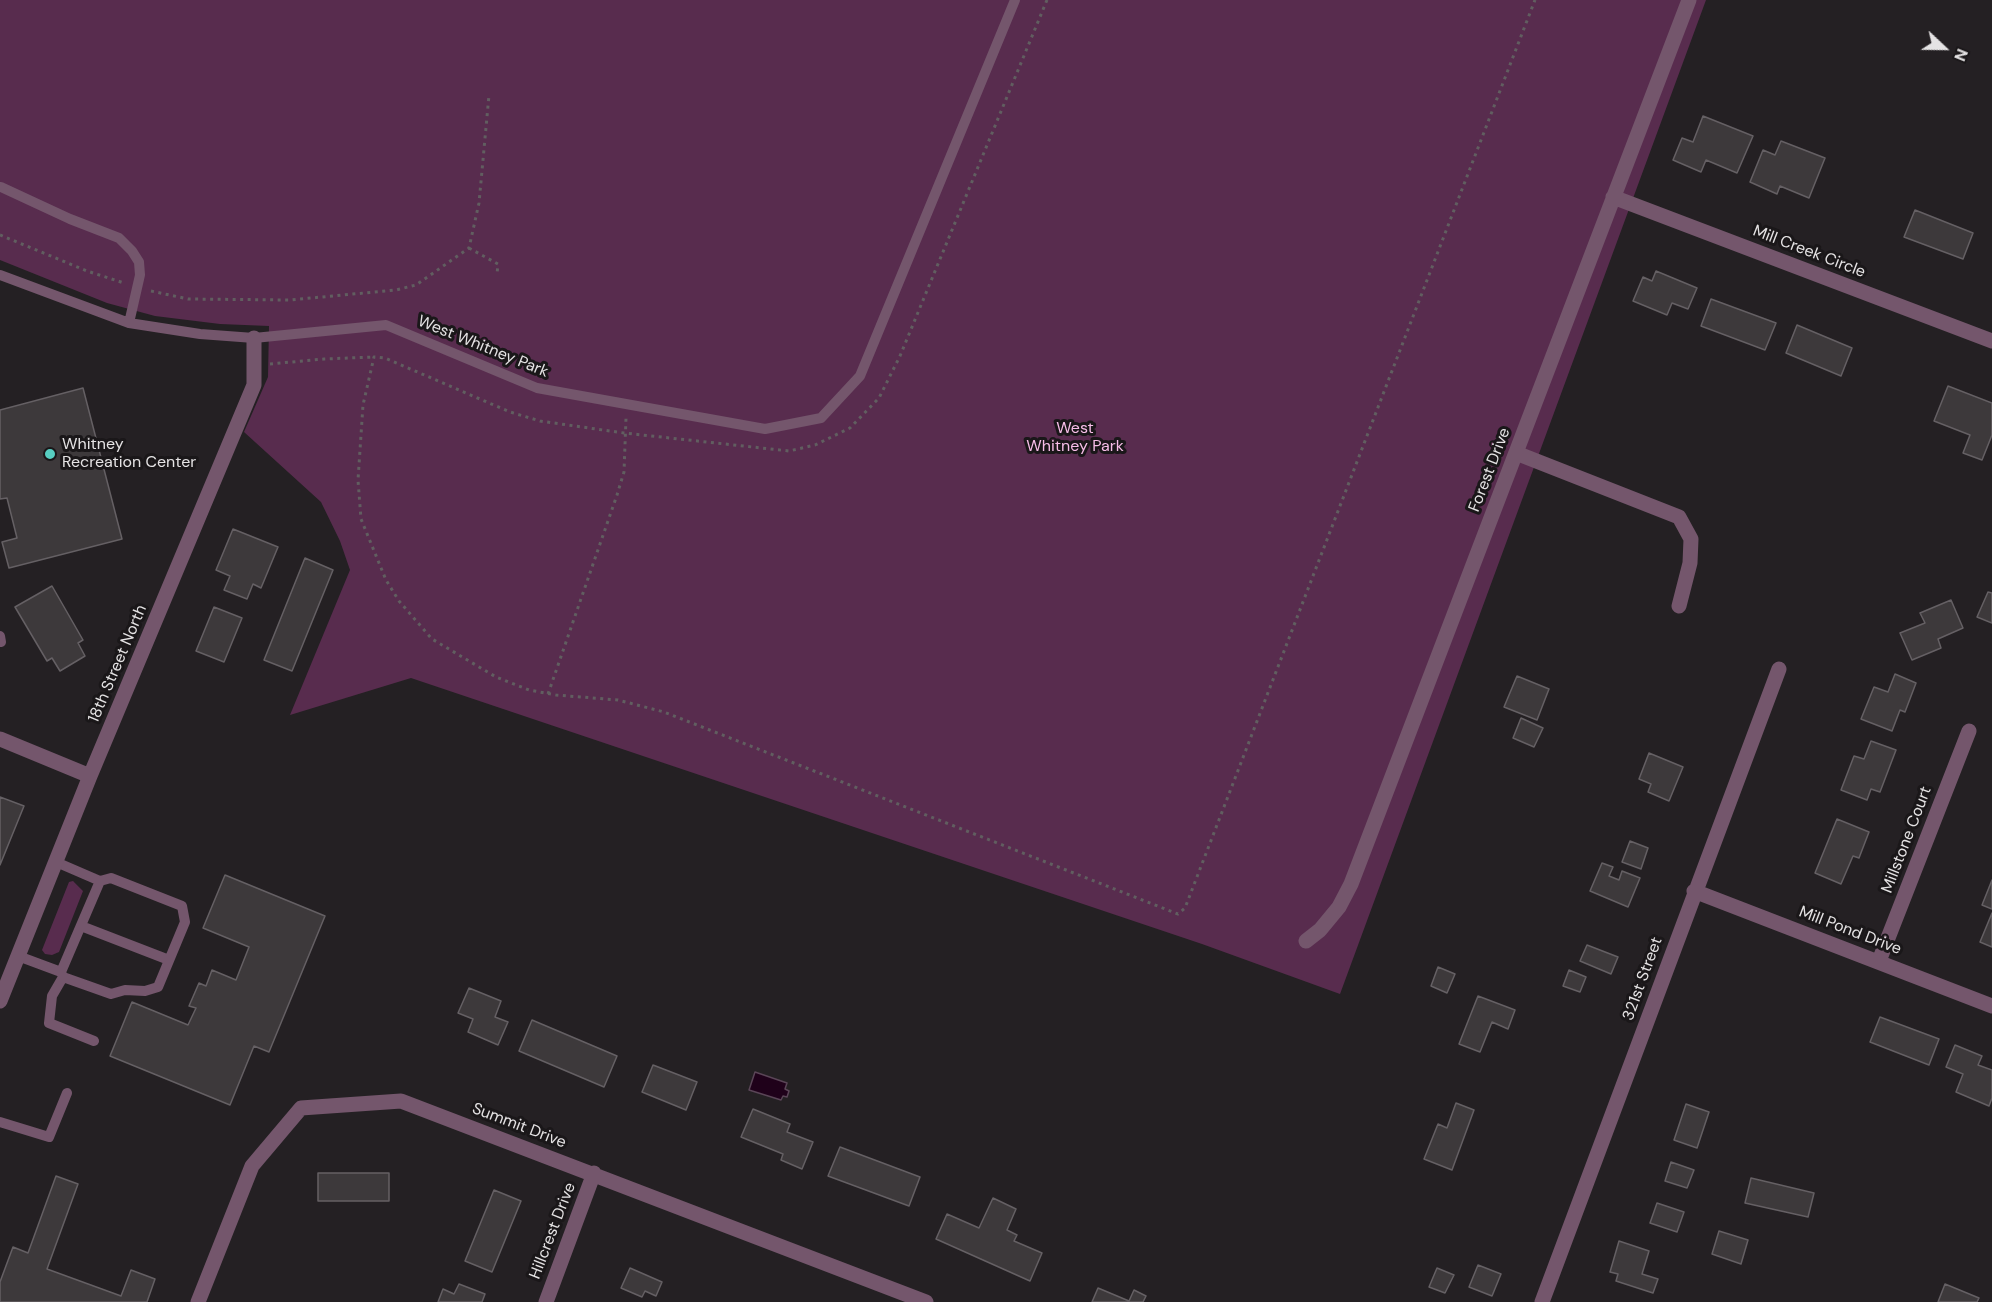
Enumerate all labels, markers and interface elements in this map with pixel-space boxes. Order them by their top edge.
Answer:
north arrow [1914,18,1974,78]
text: N [1949,46,1973,64]
street label: Mill Creek Circle [1750,222,1868,282]
street label: West Whitney Park [415,312,551,382]
park label: West Whitney Park [1026,419,1124,457]
street label: Forest Drive [1465,425,1515,515]
place label: Whitney Recreation Center [62,435,196,473]
marker: Whitney Recreation Center [43,447,57,461]
street label: 18th Street North [85,602,151,726]
street label: Millstone Court [1878,784,1936,896]
street label: Mill Pond Drive [1796,903,1904,959]
street label: 321st Street [1619,935,1667,1023]
street label: Summit Drive [469,1099,569,1153]
street label: Hillcrest Drive [526,1180,580,1282]

